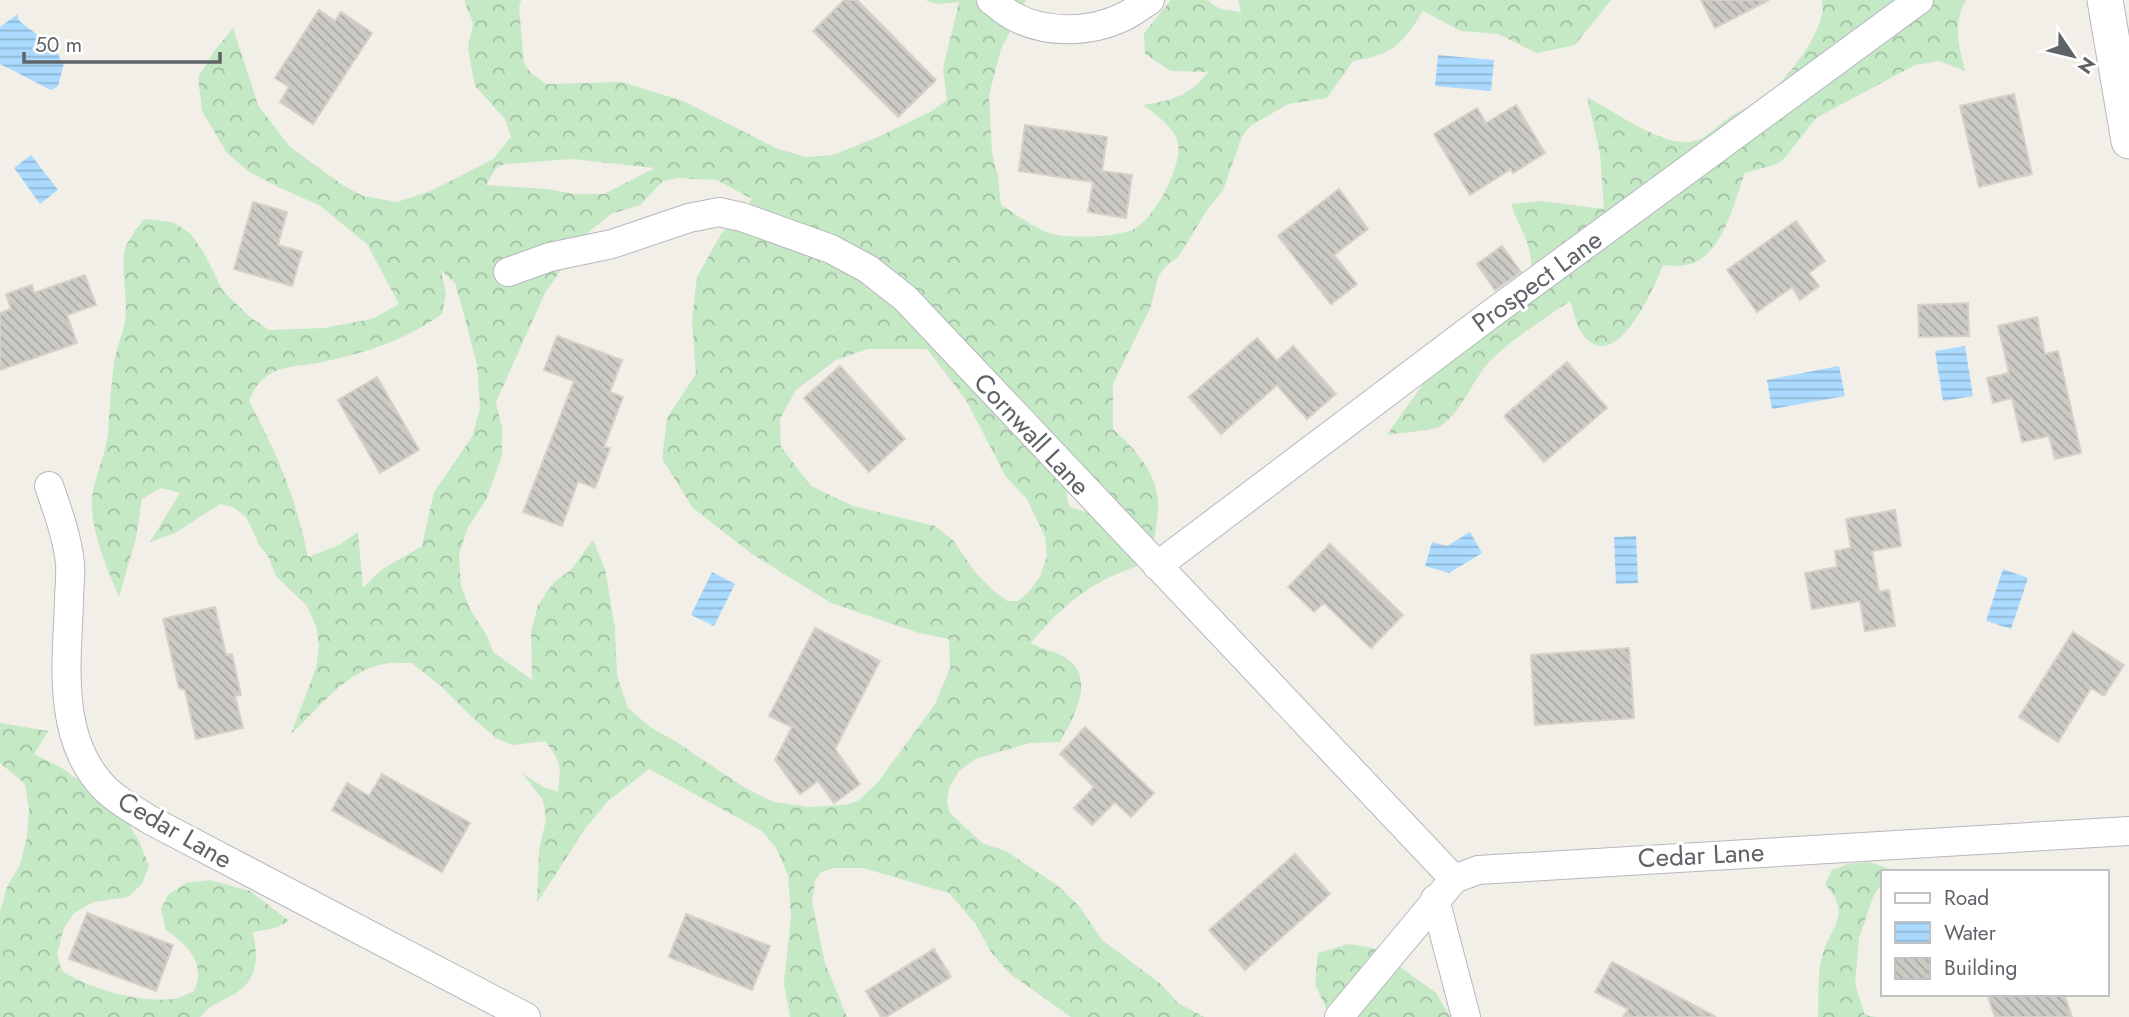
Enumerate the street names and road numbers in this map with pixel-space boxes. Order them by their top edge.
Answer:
street label: Prospect Lane [1464,221,1610,341]
street label: Cornwall Lane [965,364,1099,504]
street label: Cedar Lane [111,782,239,878]
street label: Cedar Lane [1637,833,1765,877]

